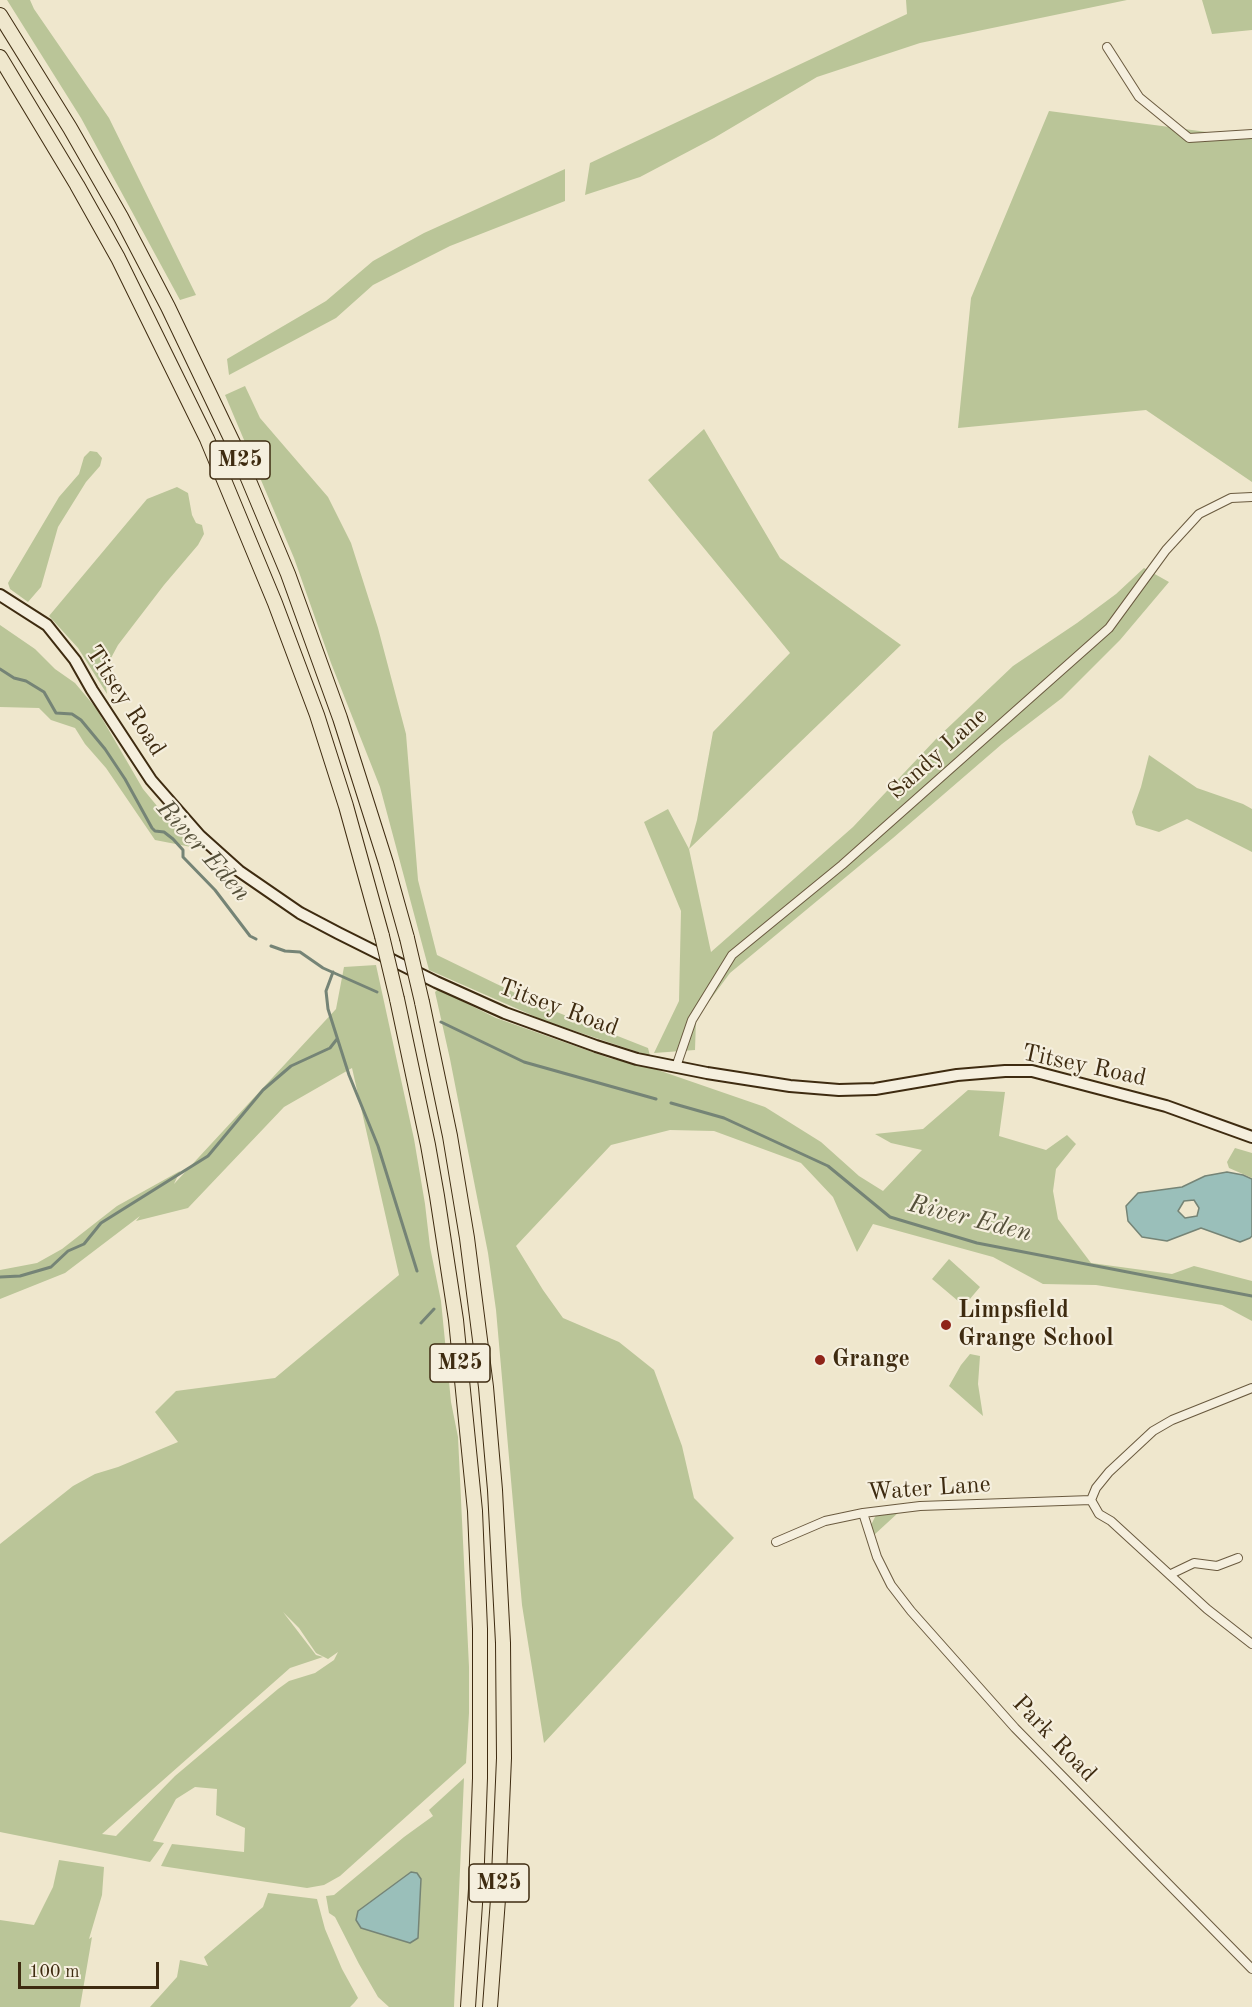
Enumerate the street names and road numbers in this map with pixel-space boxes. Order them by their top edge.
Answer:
road number: M25 [210,441,270,479]
street label: Titsey Road [79,640,171,762]
street label: Sandy Lane [882,702,994,806]
street label: Titsey Road [494,973,622,1043]
street label: Titsey Road [1019,1039,1149,1093]
road number: M25 [430,1344,490,1382]
street label: Water Lane [866,1470,992,1508]
street label: Park Road [1006,1690,1102,1788]
road number: M25 [469,1864,529,1902]

